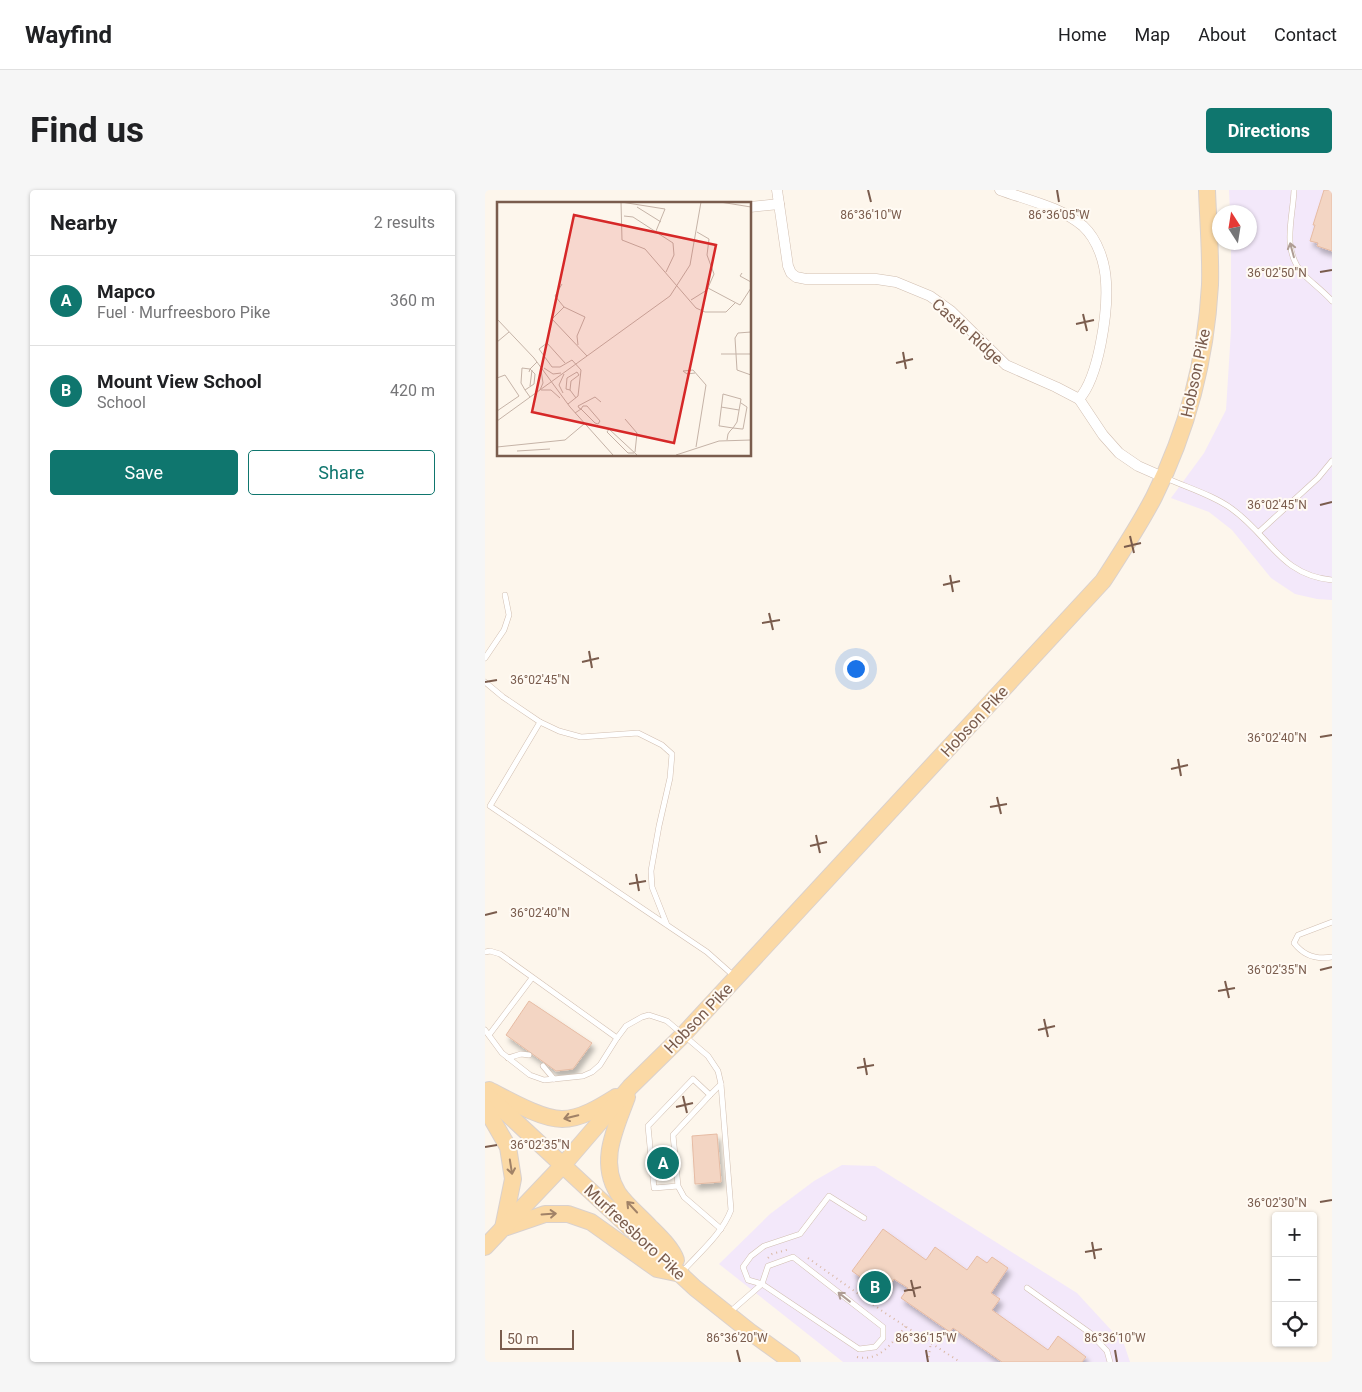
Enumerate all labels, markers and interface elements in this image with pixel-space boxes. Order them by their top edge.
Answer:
text: Wayfind [25,21,112,49]
text: Home [1058,24,1107,45]
text: Map [1135,24,1170,45]
text: About [1198,24,1246,45]
text: Contact [1274,24,1337,45]
button: Directions [1206,108,1332,153]
text: Find us [30,110,144,151]
inset map [497,202,751,456]
north arrow [1212,205,1257,250]
text: 86°36'10"W [840,208,902,222]
text: 86°36'05"W [1028,208,1090,222]
text: Nearby [50,211,117,235]
text: 2 results [374,213,435,232]
one-way arrow [1287,242,1296,258]
text: 36°02'50"N [1247,266,1307,280]
text: Mapco [97,280,155,303]
text: A [61,291,71,310]
text: 360 m [390,291,435,310]
street label: Castle Ridge [928,294,1007,368]
text: Fuel · Murfreesboro Pike [97,303,270,322]
street label: Hobson Pike [1177,327,1214,419]
text: Mount View School [97,370,262,393]
text: B [61,381,71,400]
text: 420 m [390,381,435,400]
text: School [97,393,146,412]
button: Save [50,450,238,495]
button: Share [248,450,435,495]
text: 36°02'45"N [1247,498,1307,512]
your location [843,656,869,682]
text: 36°02'45"N [510,673,570,687]
street label: Hobson Pike [937,682,1012,761]
text: 36°02'40"N [1247,731,1307,745]
text: 36°02'40"N [510,906,570,920]
text: 36°02'35"N [1247,963,1307,977]
street label: Hobson Pike [660,979,737,1057]
one-way arrow [564,1113,580,1122]
text: 36°02'35"N [510,1138,570,1152]
pin: A [647,1144,679,1182]
one-way arrow [506,1158,516,1174]
street label: Murfreesboro Pike [580,1181,689,1284]
text: 36°02'30"N [1247,1196,1307,1210]
one-way arrow [626,1201,638,1214]
one-way arrow [541,1210,557,1219]
map controls [1272,1212,1317,1347]
button: + [1272,1212,1317,1257]
button: − [1272,1257,1317,1302]
pin: B [859,1268,891,1306]
one-way arrow [838,1291,851,1302]
button: locate [1272,1302,1317,1347]
scale bar [500,1327,574,1350]
text: 50 m [507,1331,539,1347]
text: 86°36'20"W [706,1331,768,1345]
text: 86°36'15"W [895,1331,957,1345]
text: 86°36'10"W [1084,1331,1146,1345]

